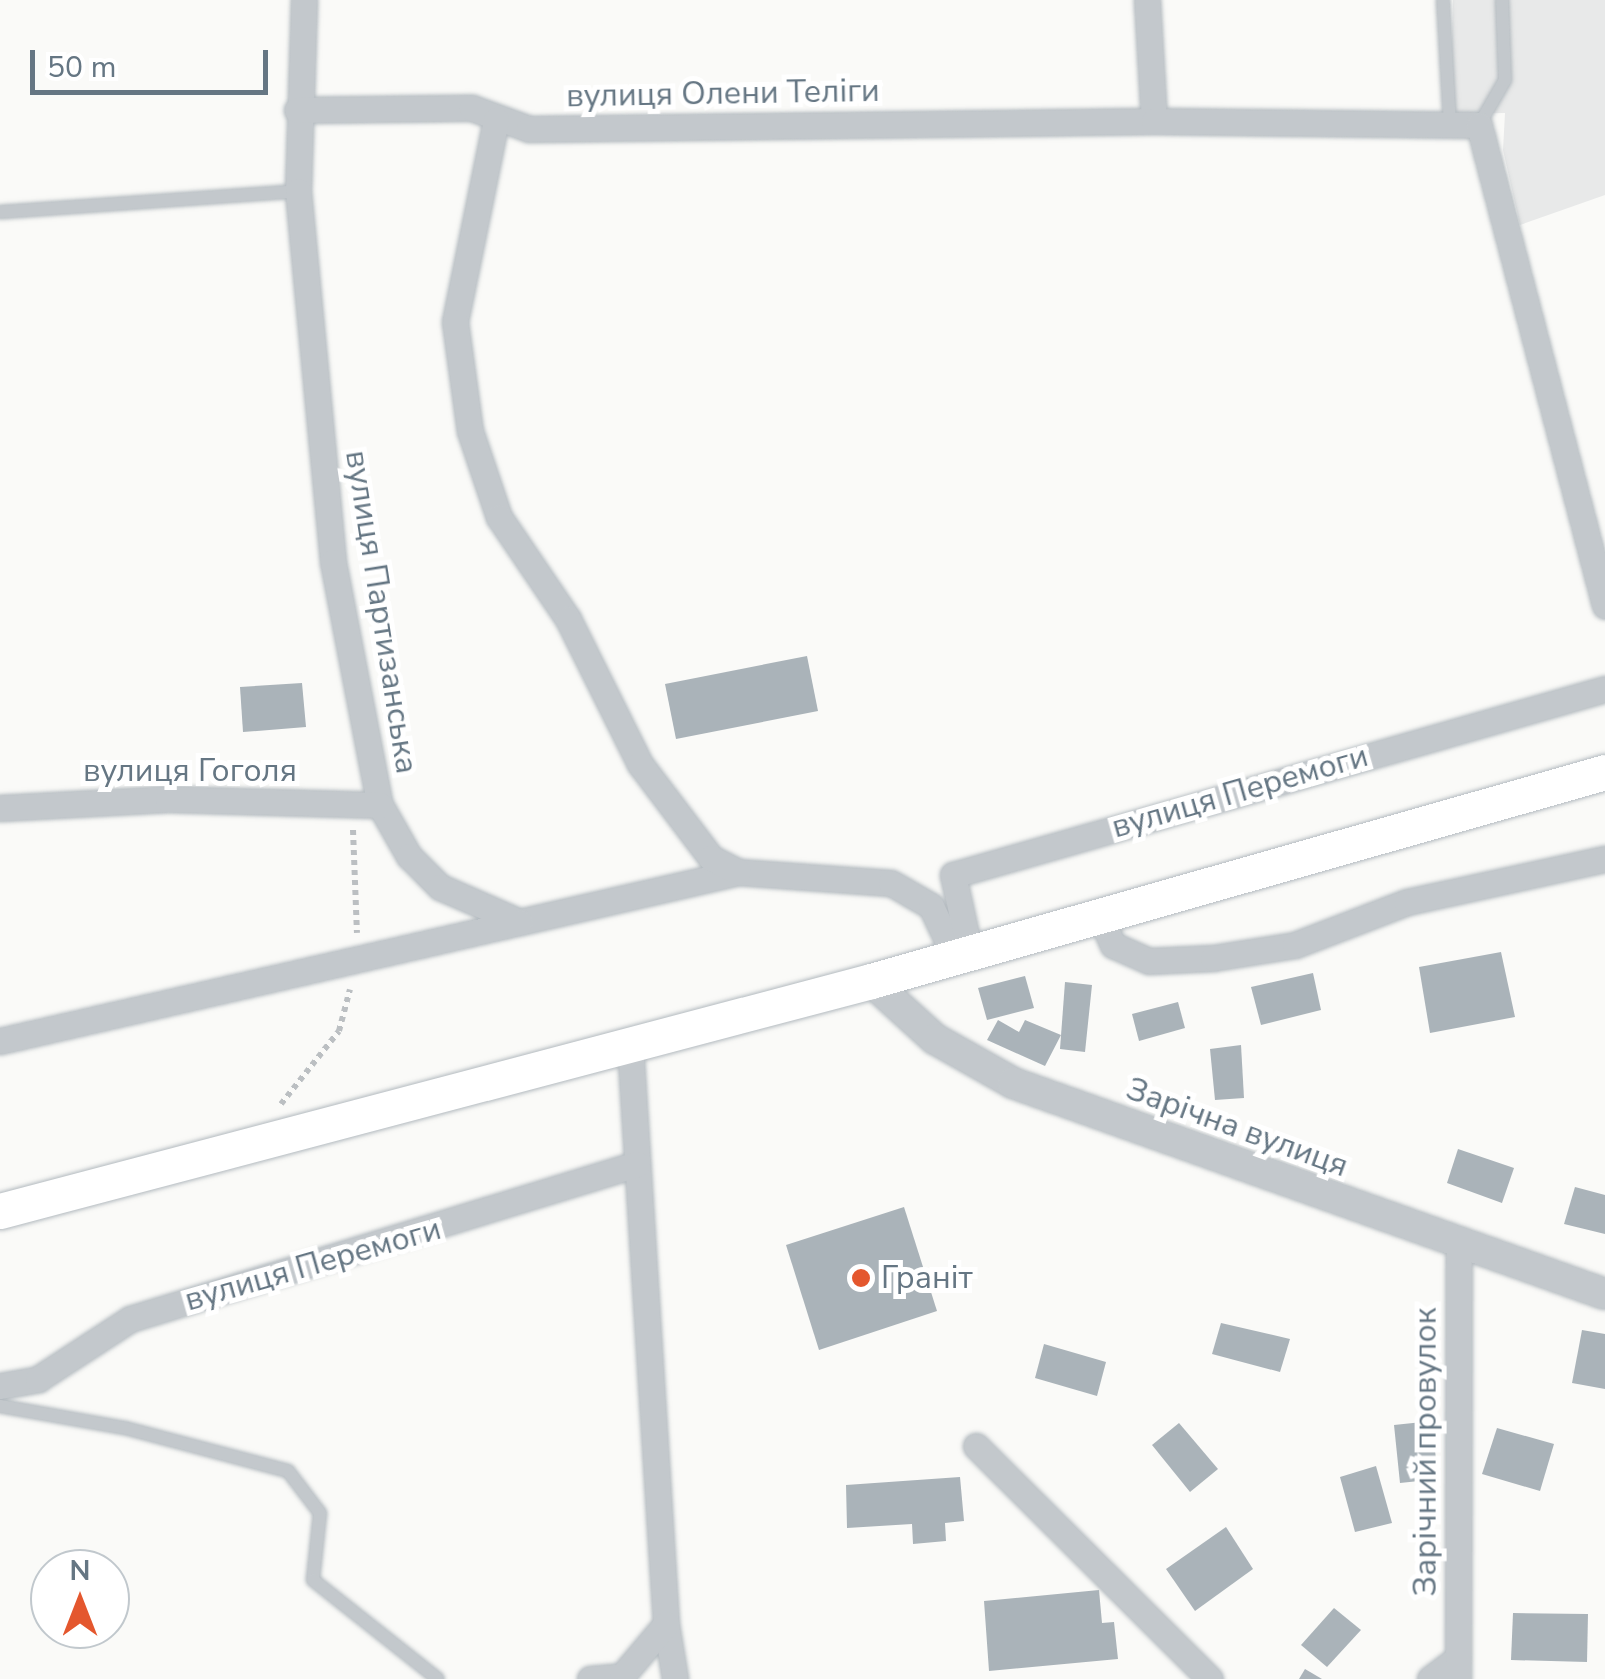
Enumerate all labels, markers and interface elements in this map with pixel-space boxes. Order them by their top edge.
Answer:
scale bar [35,30,272,92]
text: 50 m [47,47,116,88]
street label: вулиця Олени Теліги [566,72,880,116]
street label: вулиця Партизанська [336,448,426,776]
street label: вулиця Перемоги [1108,737,1372,847]
street label: вулиця Гоголя [83,752,297,790]
street label: Зарічна вулиця [1121,1070,1353,1186]
street label: вулиця Перемоги [181,1210,445,1320]
place label: Граніт [881,1259,973,1297]
marker: Граніт [850,1267,872,1289]
street label: Зарічний провулок [1407,1308,1445,1596]
north arrow [30,1549,130,1649]
text: N [70,1552,90,1590]

